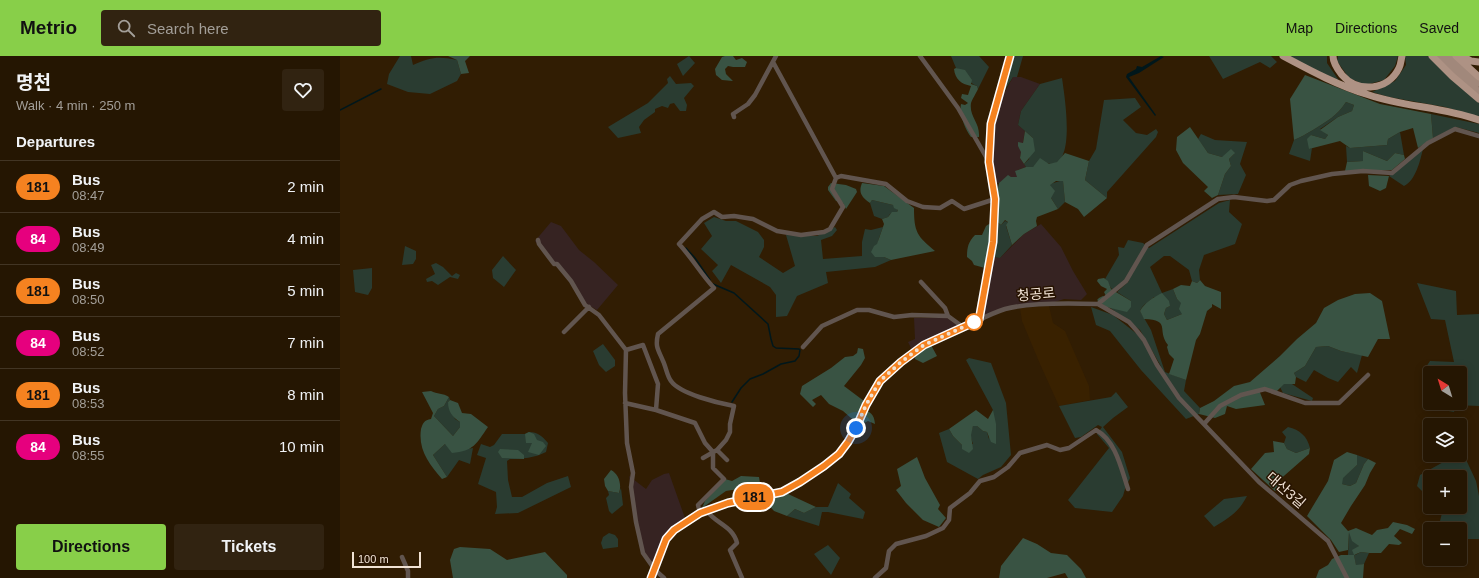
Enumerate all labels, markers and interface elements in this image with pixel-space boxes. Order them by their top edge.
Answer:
search box [101,10,381,46]
text: Metrio [20,17,77,38]
icon: search [115,17,137,39]
text: Search here [147,20,229,37]
text: Map [1286,20,1313,36]
text: Directions [1335,20,1397,36]
text: Saved [1419,20,1459,36]
button: heart [282,69,324,111]
text: 명천 [16,72,51,93]
text: Walk · 4 min · 250 m [16,98,135,113]
text: Departures [16,133,95,150]
text: Bus [72,171,100,188]
text: 2 min [287,178,324,195]
text: 181 [26,179,50,195]
text: 08:47 [72,188,105,203]
text: Bus [72,223,100,240]
text: 4 min [287,230,324,247]
text: 84 [30,231,46,247]
text: 08:49 [72,240,105,255]
text: Bus [72,275,100,292]
text: 5 min [287,282,324,299]
text: 181 [26,283,50,299]
street label: 청공로 [1016,284,1056,304]
text: 08:50 [72,292,105,307]
unlabelled marker [965,313,983,331]
text: Bus [72,327,100,344]
text: 7 min [287,334,324,351]
text: 84 [30,335,46,351]
text: 08:52 [72,344,105,359]
north arrow [1423,366,1467,410]
map controls [1423,366,1467,566]
text: Bus [72,379,100,396]
text: 8 min [287,386,324,403]
text: 181 [26,387,50,403]
text: 08:53 [72,396,105,411]
your location [846,418,866,438]
button: layers [1423,418,1467,462]
text: Bus [72,431,100,448]
text: 10 min [279,438,324,455]
text: 84 [30,439,46,455]
text: 08:55 [72,448,105,463]
street label: 대산3길 [1263,469,1309,511]
button: + [1423,470,1467,514]
line badge: 181 [731,484,777,510]
text: 181 [742,489,766,505]
button: − [1423,522,1467,566]
button: Directions [16,524,166,570]
button: Tickets [174,524,324,570]
scale bar [352,550,421,569]
text: 100 m [358,553,389,565]

